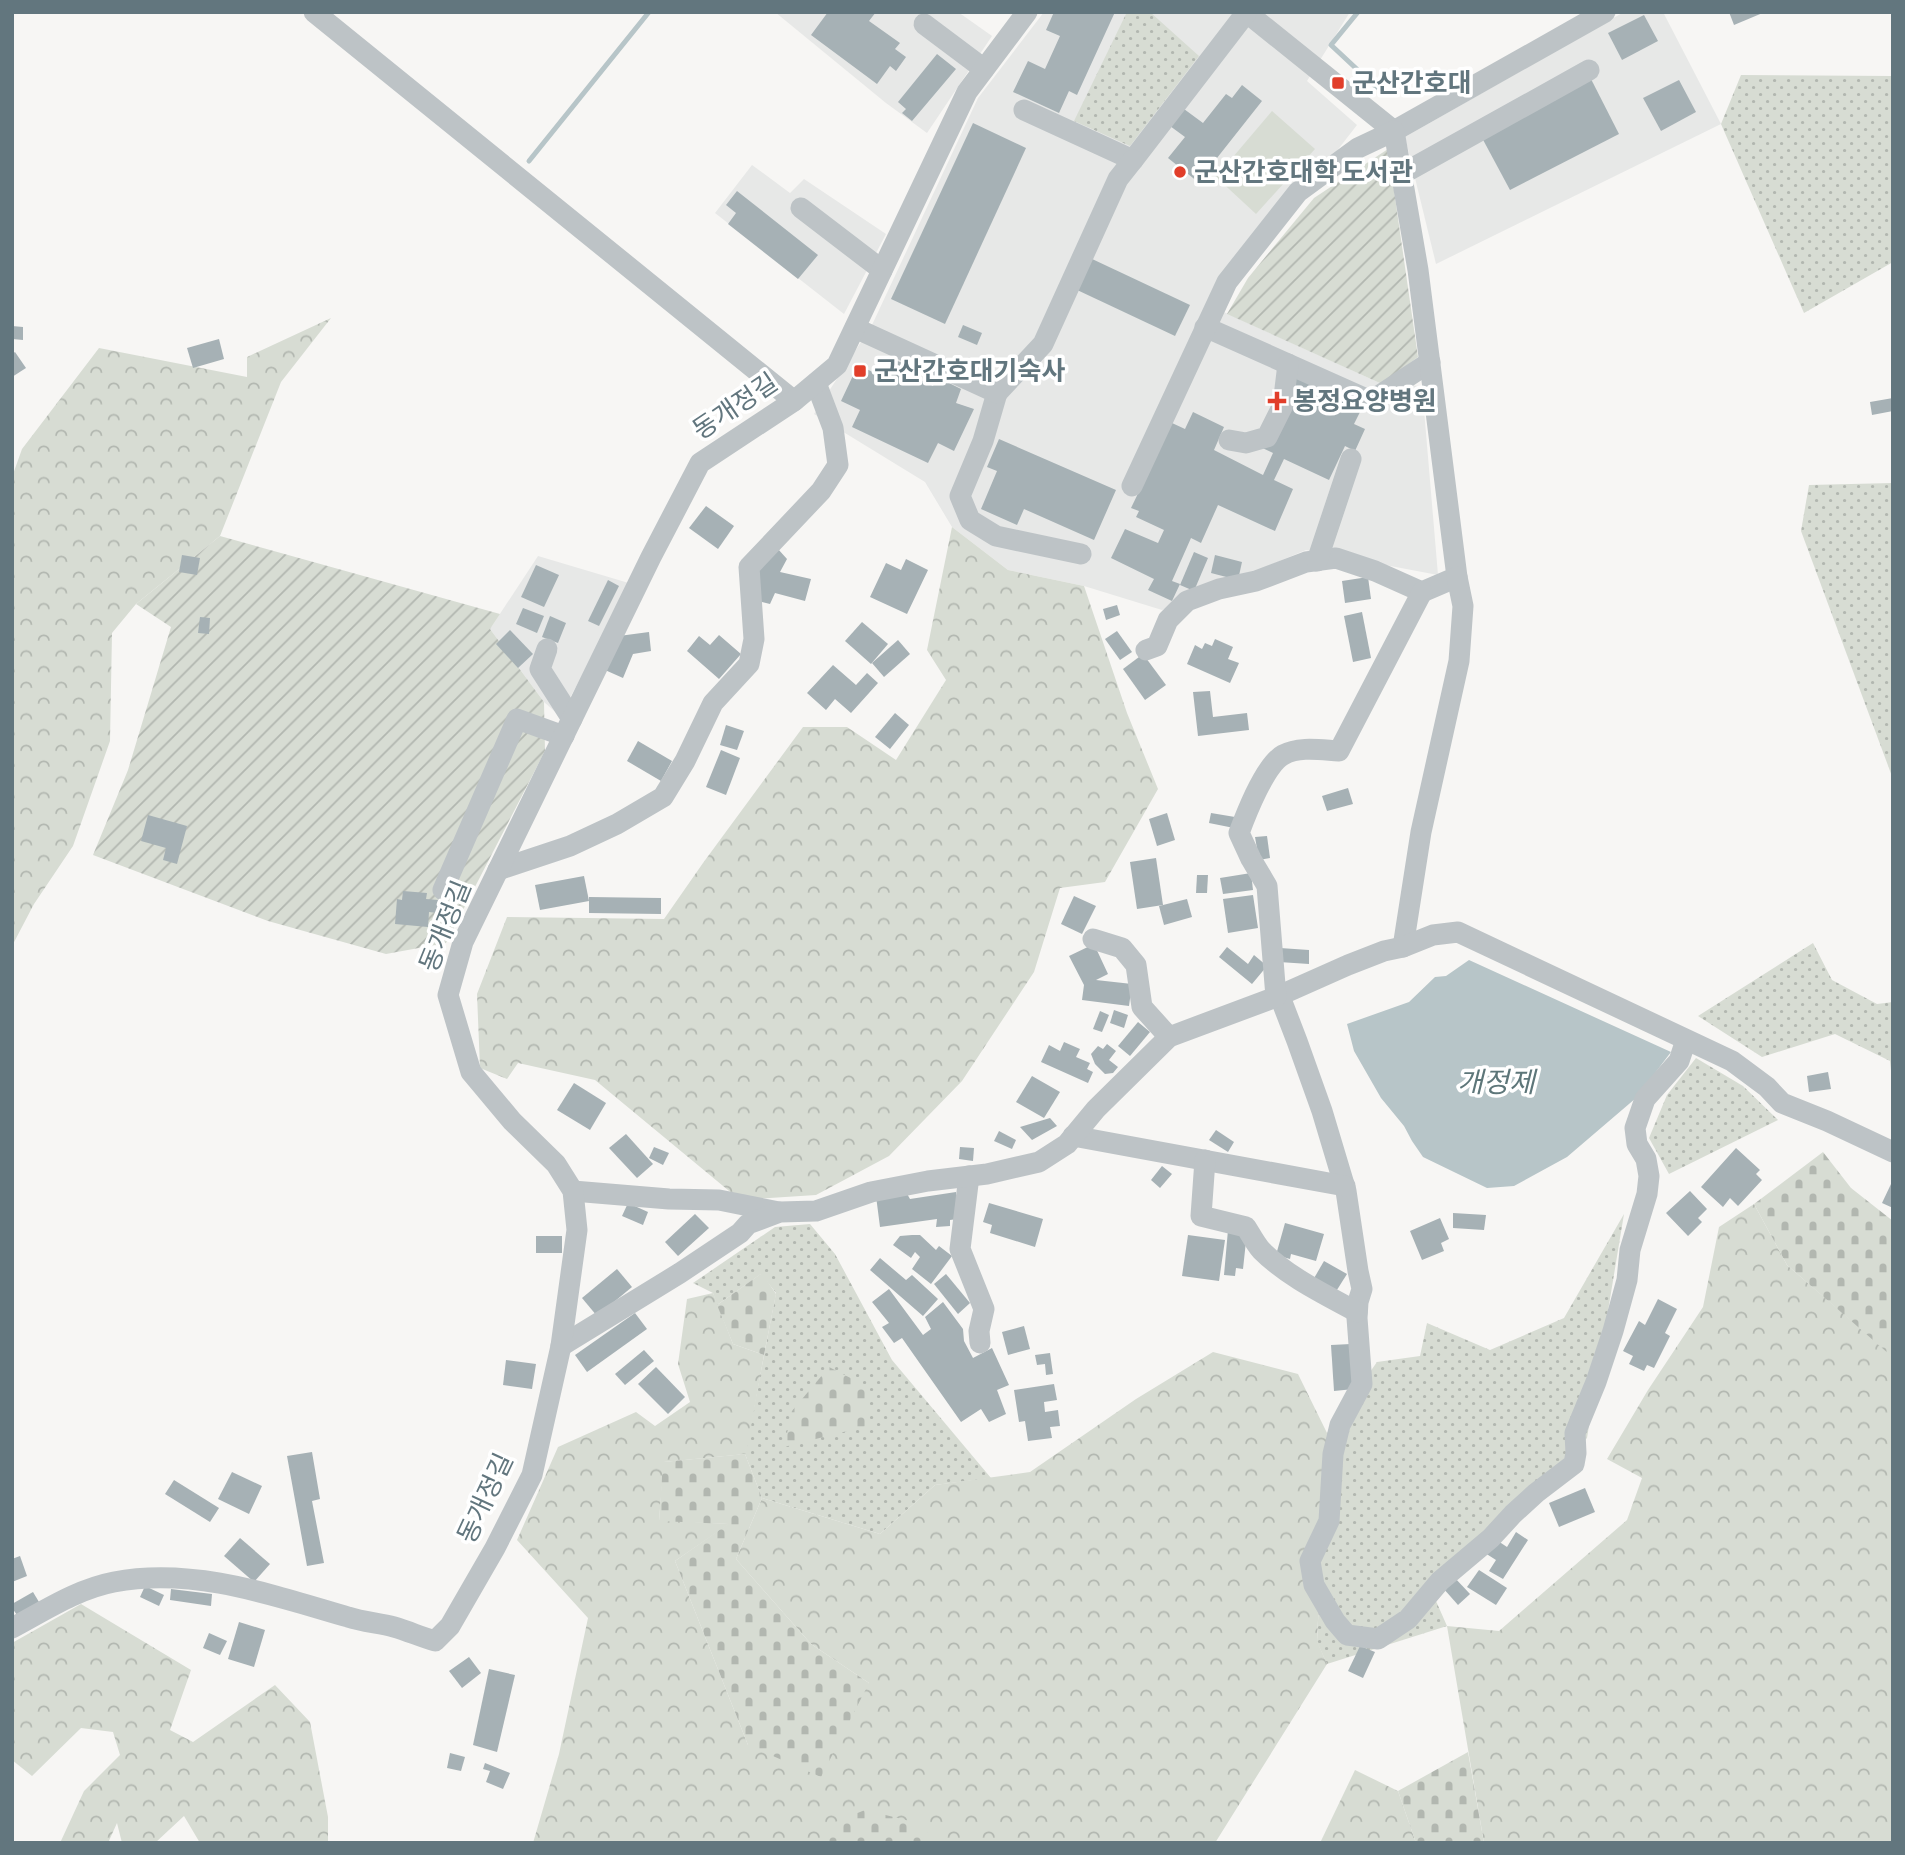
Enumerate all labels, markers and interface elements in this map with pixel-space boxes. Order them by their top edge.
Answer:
place label: 군산간호대 [1352,70,1472,97]
marker: 군산간호대 [1330,75,1346,91]
place label: 군산간호대학 도서관 [1194,159,1413,186]
marker: 군산간호대학 도서관 [1172,164,1188,180]
place label: 군산간호대기숙사 [874,357,1065,385]
marker: 군산간호대기숙사 [852,363,868,379]
street label: 동개정길 [688,368,782,444]
place label: 봉정요양병원 [1293,388,1437,415]
marker: 봉정요양병원 [1267,391,1287,411]
street label: 동개정길 [415,877,476,976]
water label: 개정제 [1457,1068,1538,1098]
street label: 동개정길 [453,1449,518,1547]

